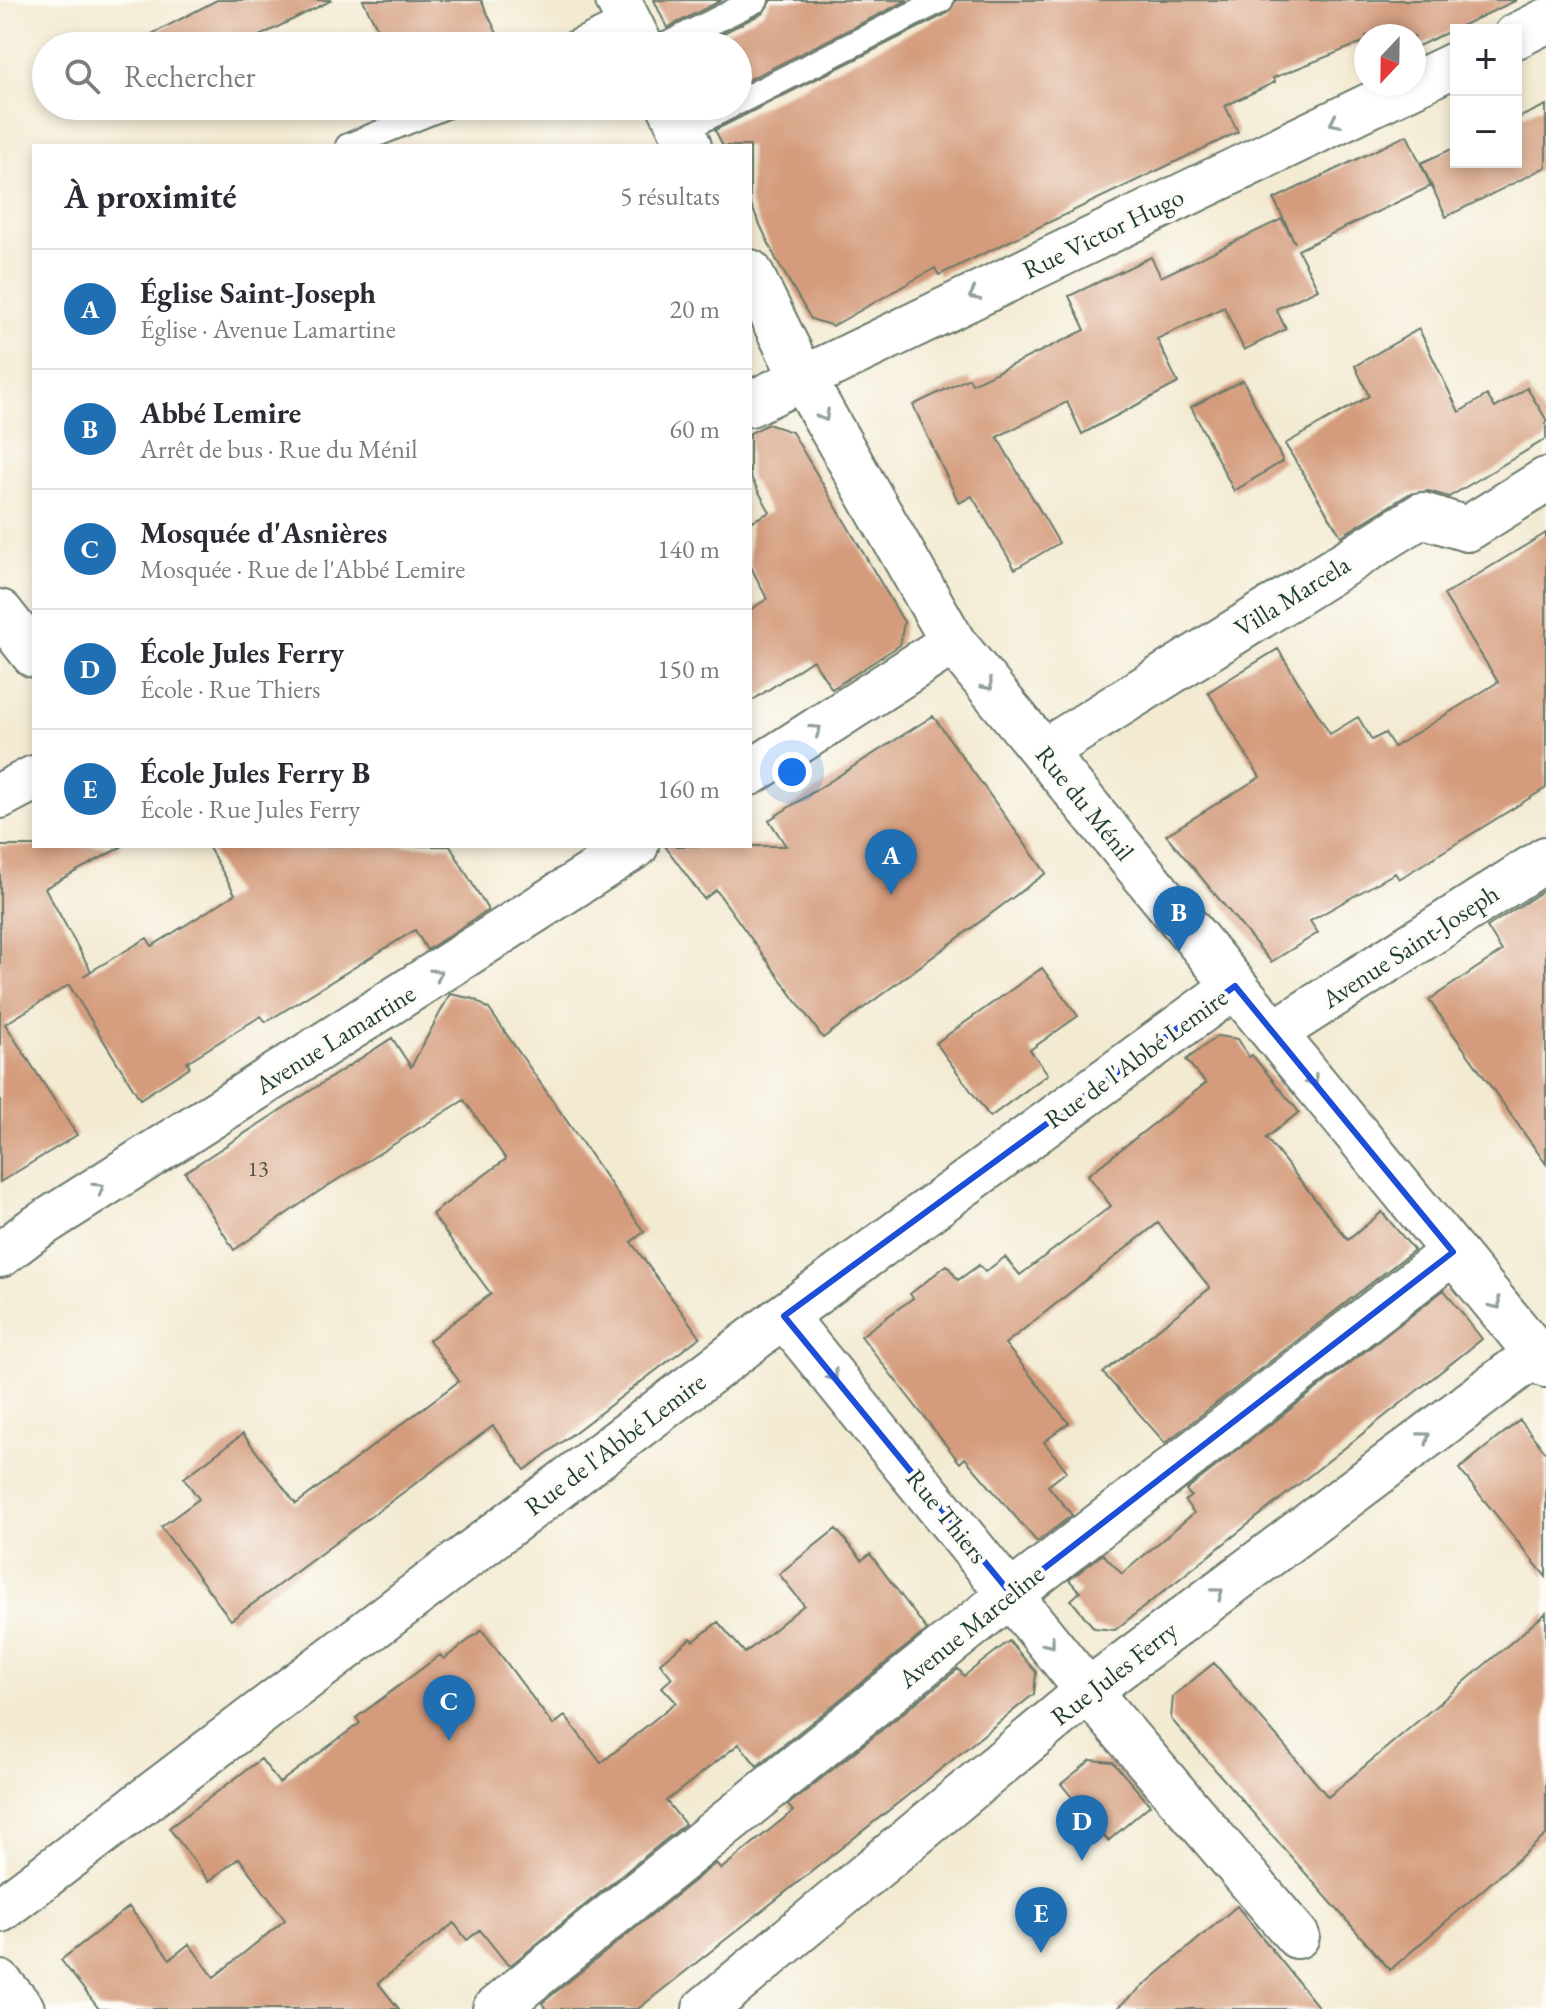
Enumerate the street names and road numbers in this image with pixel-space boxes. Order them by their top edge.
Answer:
street label: Rue Victor Hugo [1017,179,1189,287]
street label: Villa Marcela [1228,547,1357,645]
street label: Rue du Ménil [1028,738,1142,868]
street label: Avenue Saint-Joseph [1314,876,1505,1016]
street label: Avenue Lamartine [248,976,422,1102]
street label: Rue de l'Abbé Lemire [1038,980,1234,1136]
street label: Rue de l'Abbé Lemire [518,1365,712,1523]
street label: Rue Thiers [899,1462,995,1570]
street label: Avenue Marceline [890,1557,1051,1696]
street label: Rue Jules Ferry [1044,1613,1185,1733]

